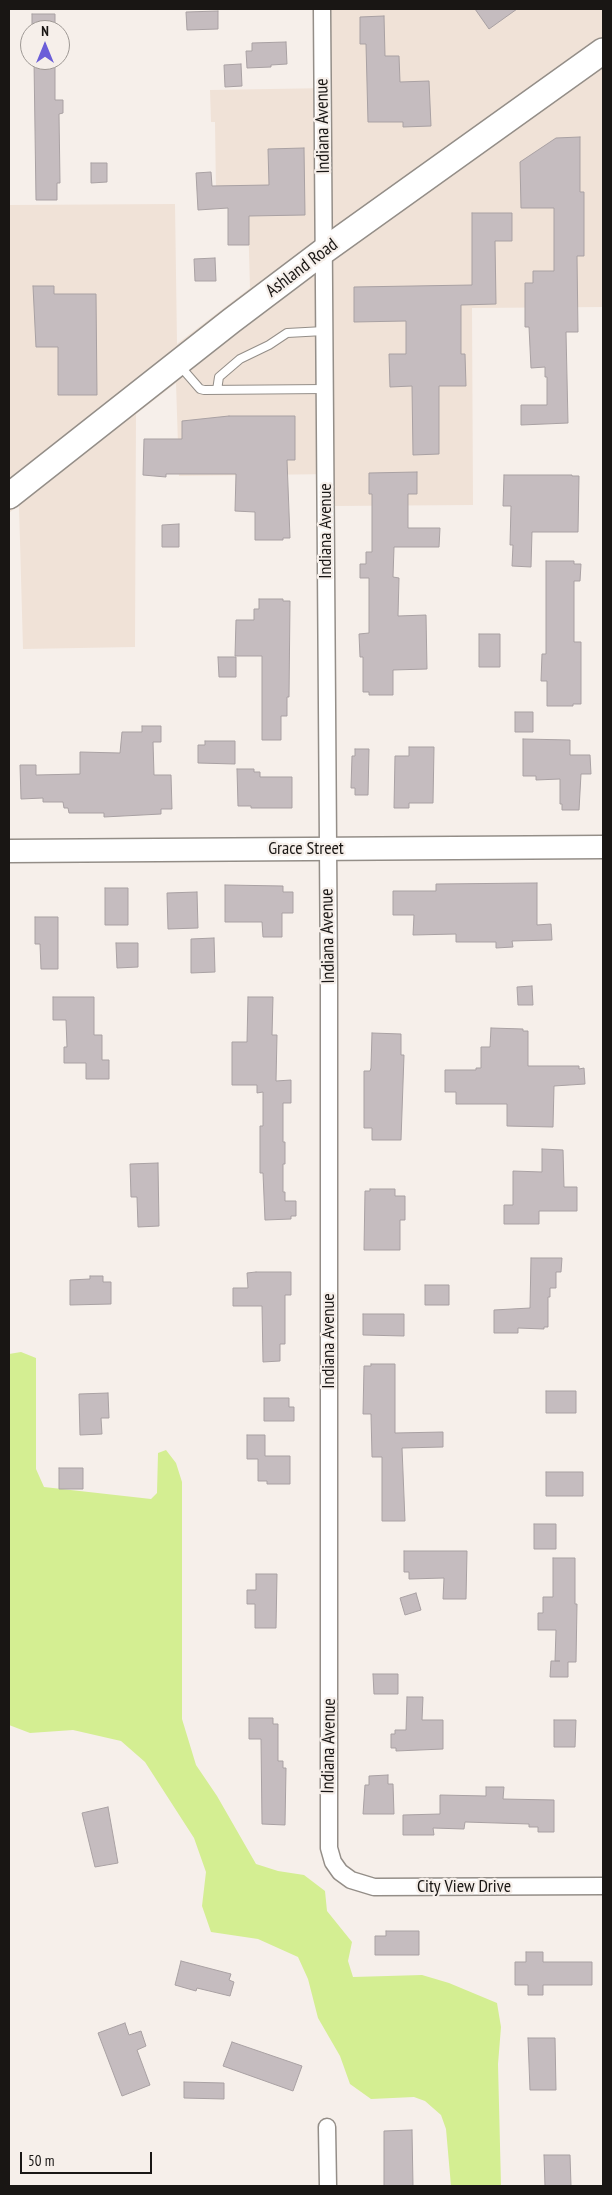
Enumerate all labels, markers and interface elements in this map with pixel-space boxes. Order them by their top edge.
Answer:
north arrow [20,20,70,70]
text: N [41,22,49,40]
street label: Indiana Avenue [311,78,335,174]
street label: Ashland Road [262,234,342,302]
street label: Indiana Avenue [315,483,337,579]
street label: Grace Street [268,838,344,860]
street label: Indiana Avenue [316,888,340,984]
street label: Indiana Avenue [318,1293,340,1389]
street label: Indiana Avenue [317,1698,341,1794]
street label: City View Drive [417,1876,511,1898]
scale bar [22,2142,155,2174]
text: 50 m [28,2151,54,2170]

